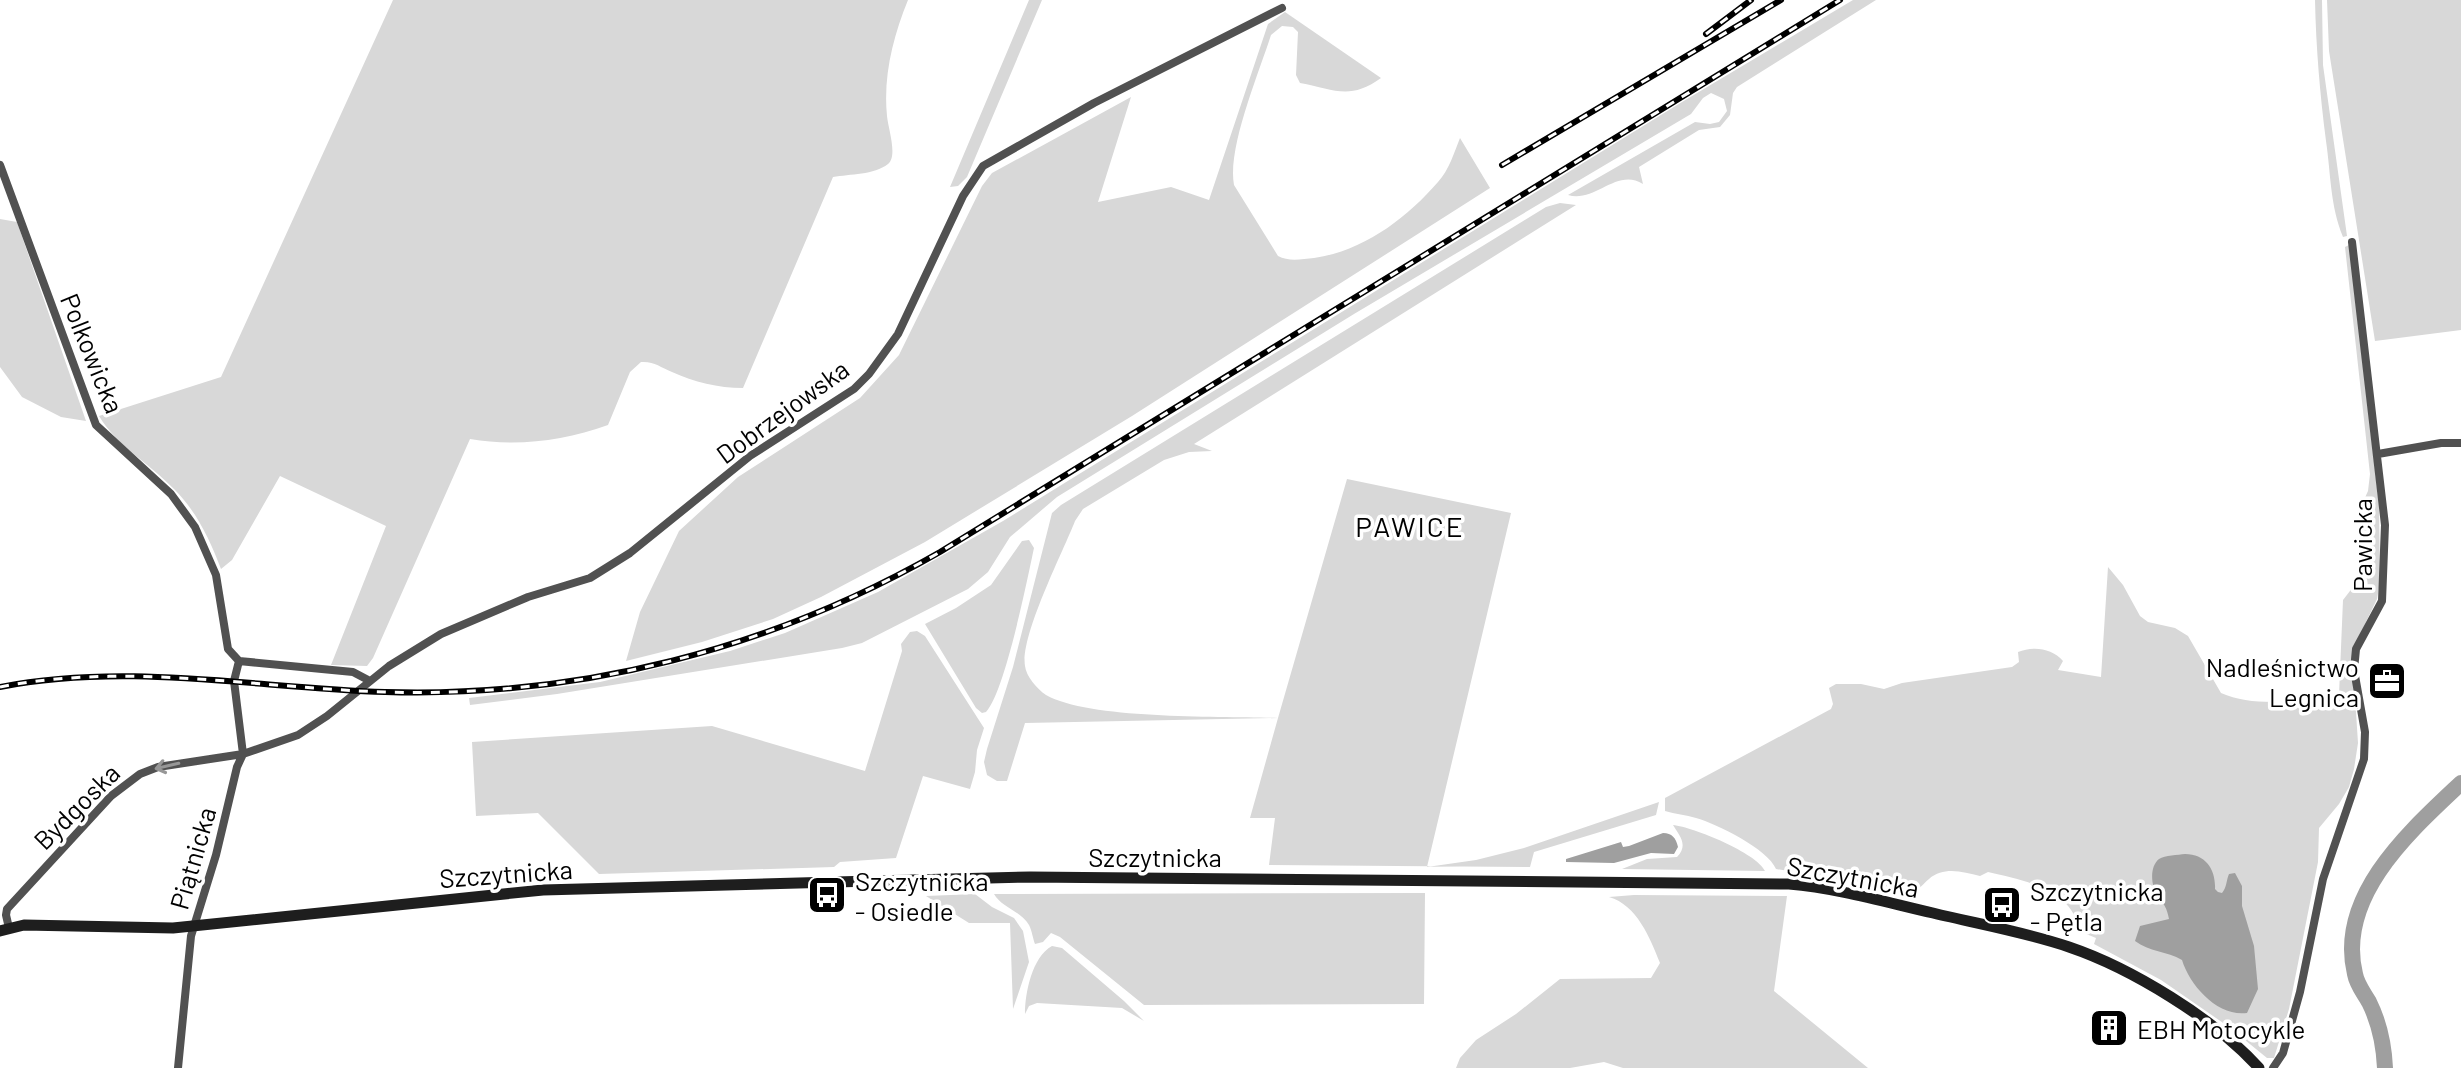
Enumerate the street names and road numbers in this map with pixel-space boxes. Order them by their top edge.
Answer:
street label: Polkowicka [55,289,131,417]
street label: Dobrzejowska [710,353,854,469]
street label: Pawicka [2346,498,2377,592]
street label: Bydgoska [27,757,125,855]
street label: Piątnicka [163,803,221,913]
street label: Szczytnicka [1088,841,1222,872]
street label: Szczytnicka [1785,849,1921,903]
street label: Szczytnicka [438,853,574,893]

